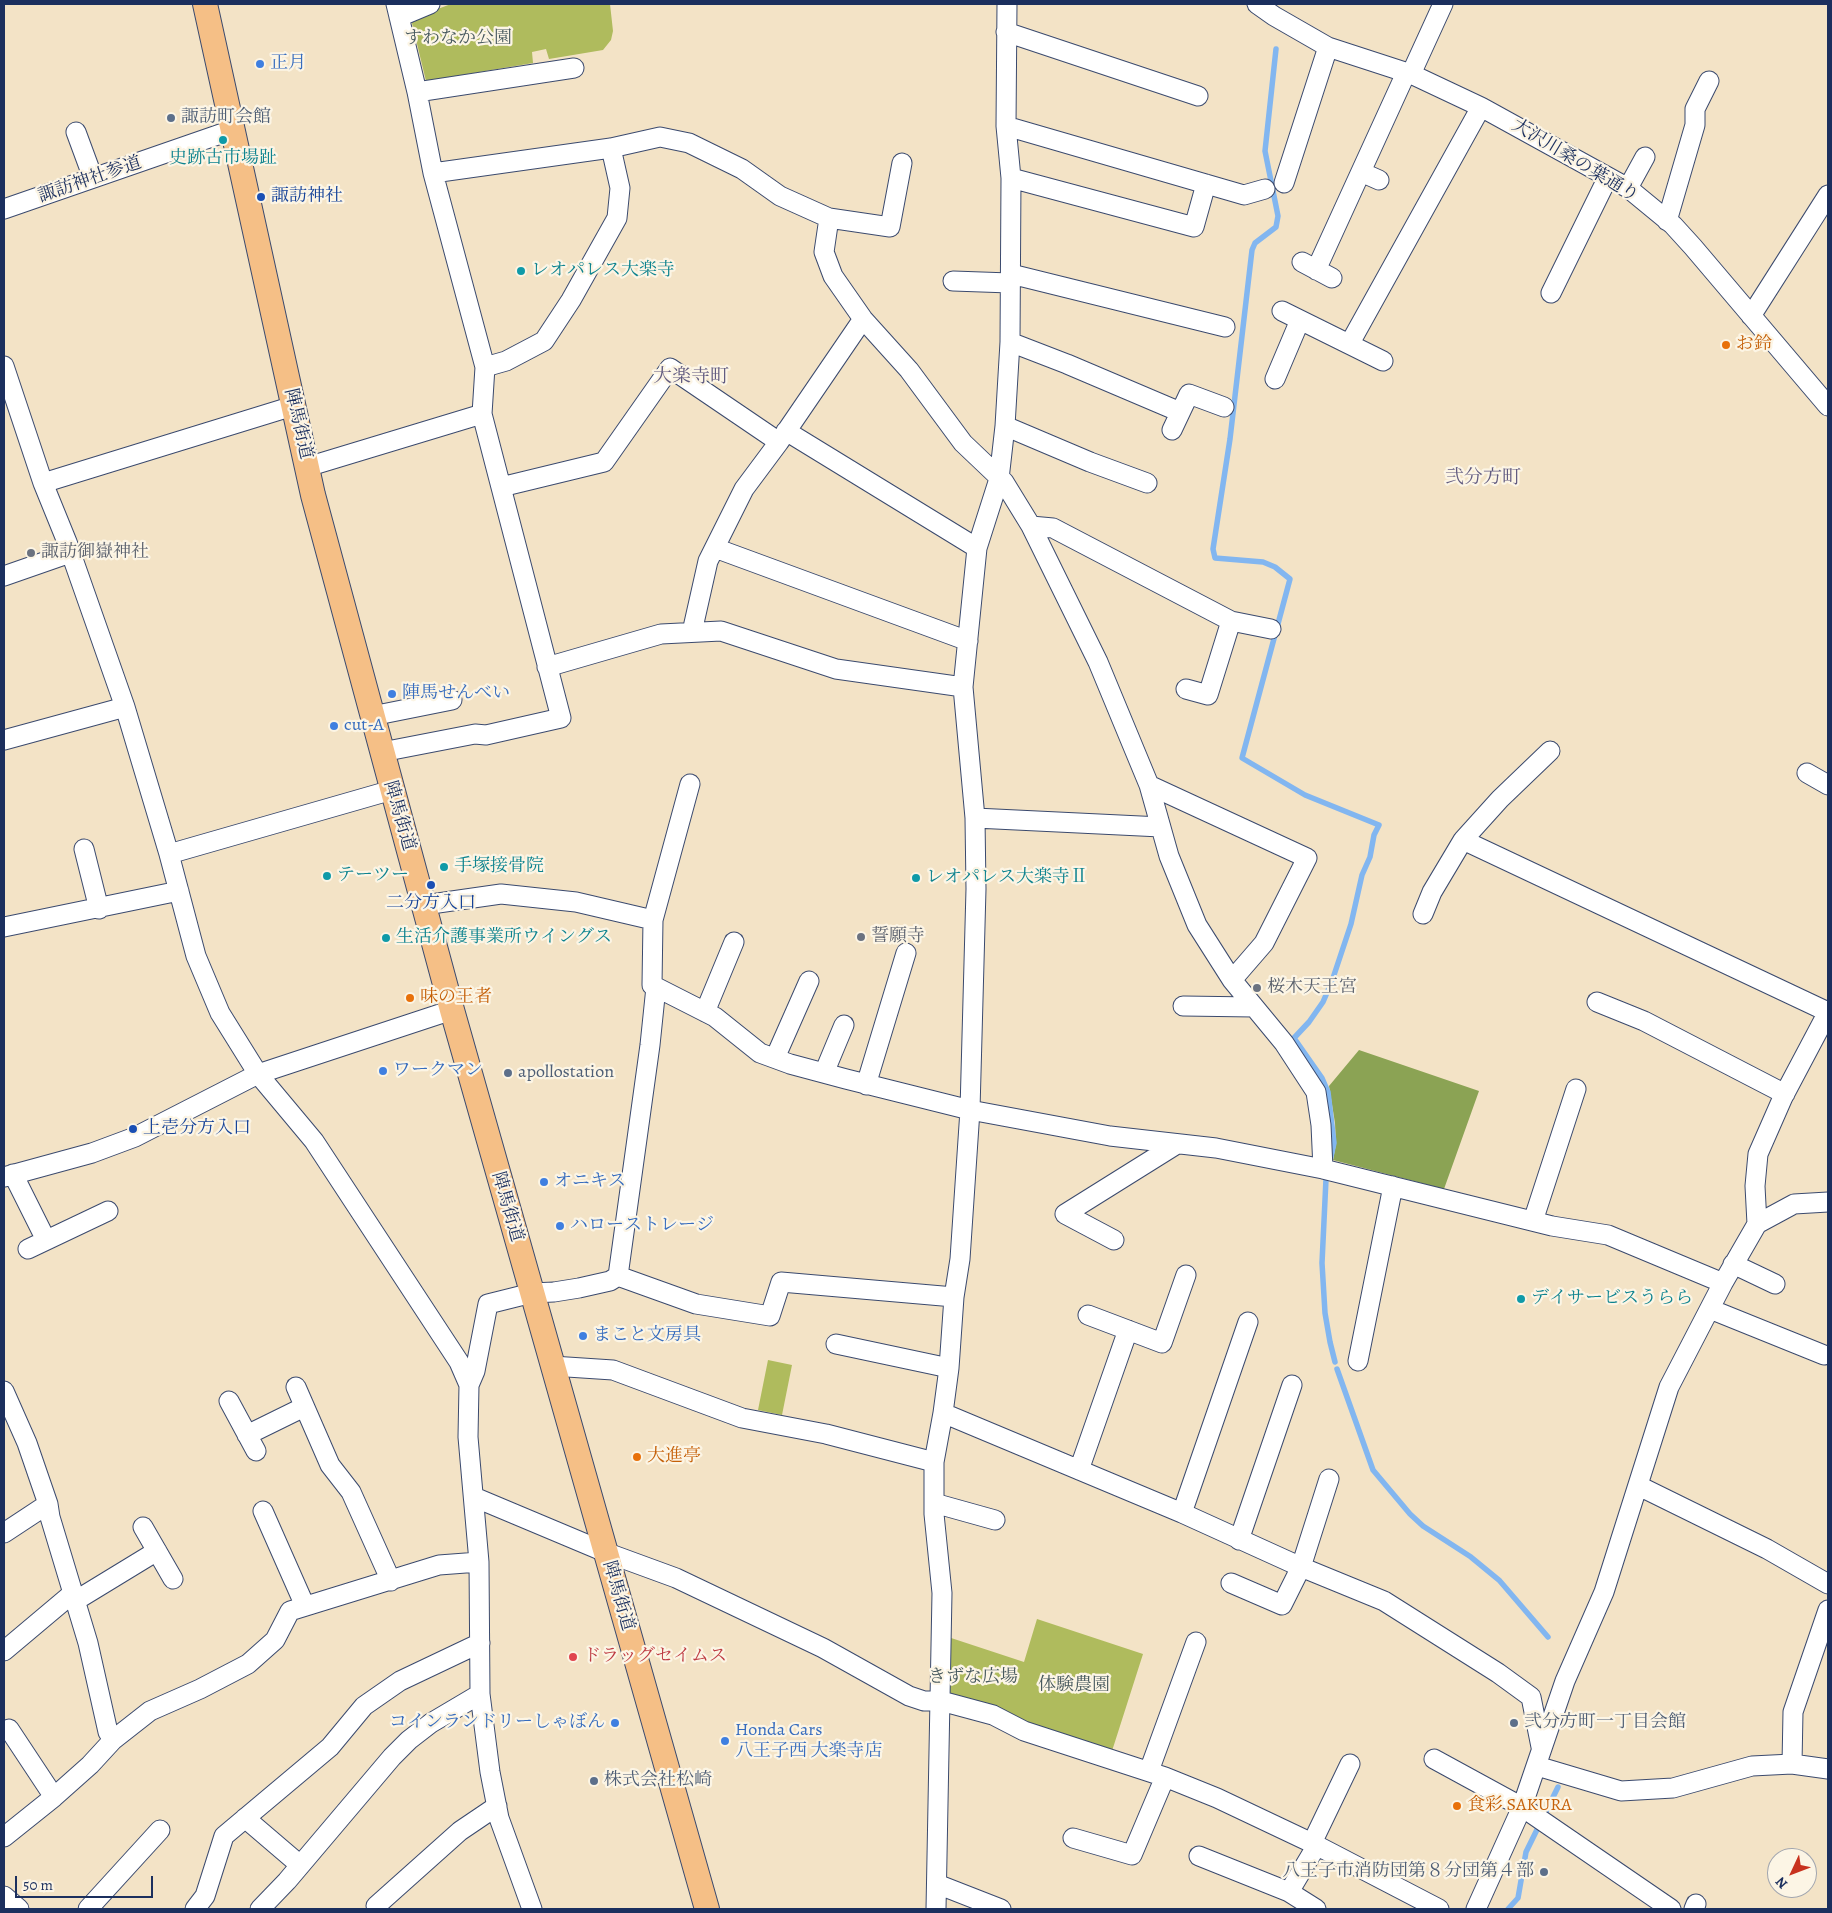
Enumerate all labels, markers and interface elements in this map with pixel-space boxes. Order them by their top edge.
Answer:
park label: すわなか公園 [404,28,512,50]
place label: 正月 [270,53,306,75]
marker: 正月 [254,58,266,70]
place label: 諏訪町会館 [181,107,271,129]
marker: 諏訪町会館 [165,112,177,124]
street label: 大沢川桑の葉通り [1508,115,1642,207]
marker: 史跡古市場趾 [217,134,229,146]
place label: 史跡古市場趾 [169,148,277,170]
street label: 諏訪神社参道 [35,152,145,208]
place label: 諏訪神社 [271,186,343,208]
marker: 諏訪神社 [255,191,267,203]
place label: レオパレス大楽寺 [531,260,675,282]
marker: レオパレス大楽寺 [515,265,527,277]
place label: お鈴 [1736,334,1772,356]
marker: お鈴 [1720,339,1732,351]
district label: 大楽寺町 [653,366,729,388]
street label: 陣馬街道 [279,386,317,462]
district label: 弐分方町 [1445,467,1521,489]
place label: 諏訪御嶽神社 [41,542,149,564]
marker: 諏訪御嶽神社 [25,547,37,559]
place label: 陣馬せんべい [402,683,510,705]
marker: 陣馬せんべい [386,688,398,700]
place label: cut-A [344,715,384,737]
marker: cut-A [328,720,340,732]
street label: 陣馬街道 [379,778,419,854]
place label: 手塚接骨院 [454,856,544,878]
marker: 手塚接骨院 [438,861,450,873]
place label: テーツー [337,865,409,887]
place label: レオパレス大楽寺Ⅱ [926,867,1088,889]
marker: テーツー [321,870,333,882]
marker: レオパレス大楽寺Ⅱ [910,872,922,884]
marker: 二分方入口 [425,879,437,891]
place label: 二分方入口 [386,893,476,915]
place label: 誓願寺 [871,926,925,948]
place label: 生活介護事業所ウイングス [396,927,612,949]
marker: 誓願寺 [855,931,867,943]
marker: 生活介護事業所ウイングス [380,932,392,944]
place label: 桜木天王宮 [1267,977,1357,999]
marker: 桜木天王宮 [1251,982,1263,994]
place label: 味の王者 [420,987,492,1009]
marker: 味の王者 [404,992,416,1004]
place label: ワークマン [393,1060,483,1082]
place label: apollostation [518,1062,614,1084]
marker: ワークマン [377,1065,389,1077]
marker: apollostation [502,1067,514,1079]
place label: 上壱分方入口 [143,1118,251,1140]
marker: 上壱分方入口 [127,1123,139,1135]
street label: 陣馬街道 [487,1169,527,1245]
place label: オニキス [554,1171,626,1193]
marker: オニキス [538,1176,550,1188]
place label: ハローストレージ [570,1215,714,1237]
marker: ハローストレージ [554,1220,566,1232]
place label: デイサービスうらら [1531,1288,1693,1310]
marker: デイサービスうらら [1515,1293,1527,1305]
place label: まこと文房具 [593,1325,701,1347]
marker: まこと文房具 [577,1330,589,1342]
place label: 大進亭 [647,1446,701,1468]
marker: 大進亭 [631,1451,643,1463]
street label: 陣馬街道 [598,1558,638,1634]
place label: ドラッグセイムス [583,1646,727,1668]
marker: ドラッグセイムス [567,1651,579,1663]
park label: きずな広場 [928,1667,1018,1689]
park label: 体験農園 [1038,1675,1110,1697]
place label: コインランドリーしゃぼん [389,1712,605,1734]
place label: 弐分方町一丁目会館 [1524,1712,1686,1734]
marker: コインランドリーしゃぼん [609,1717,621,1729]
marker: 弐分方町一丁目会館 [1508,1717,1520,1729]
place label: Honda Cars 八王子西 大楽寺店 [735,1720,883,1762]
marker: Honda Cars 八王子西 大楽寺店 [719,1735,731,1747]
place label: 株式会社松崎 [604,1770,712,1792]
marker: 株式会社松崎 [588,1775,600,1787]
place label: 食彩 SAKURA [1467,1795,1572,1817]
marker: 食彩 SAKURA [1451,1800,1463,1812]
north arrow [1767,1848,1817,1898]
place label: 八王子市消防団第８分団第４部 [1282,1861,1534,1883]
scale bar [18,1866,155,1898]
marker: 八王子市消防団第８分団第４部 [1538,1866,1550,1878]
text: N [1771,1873,1792,1893]
text: 50 m [23,1875,53,1895]

